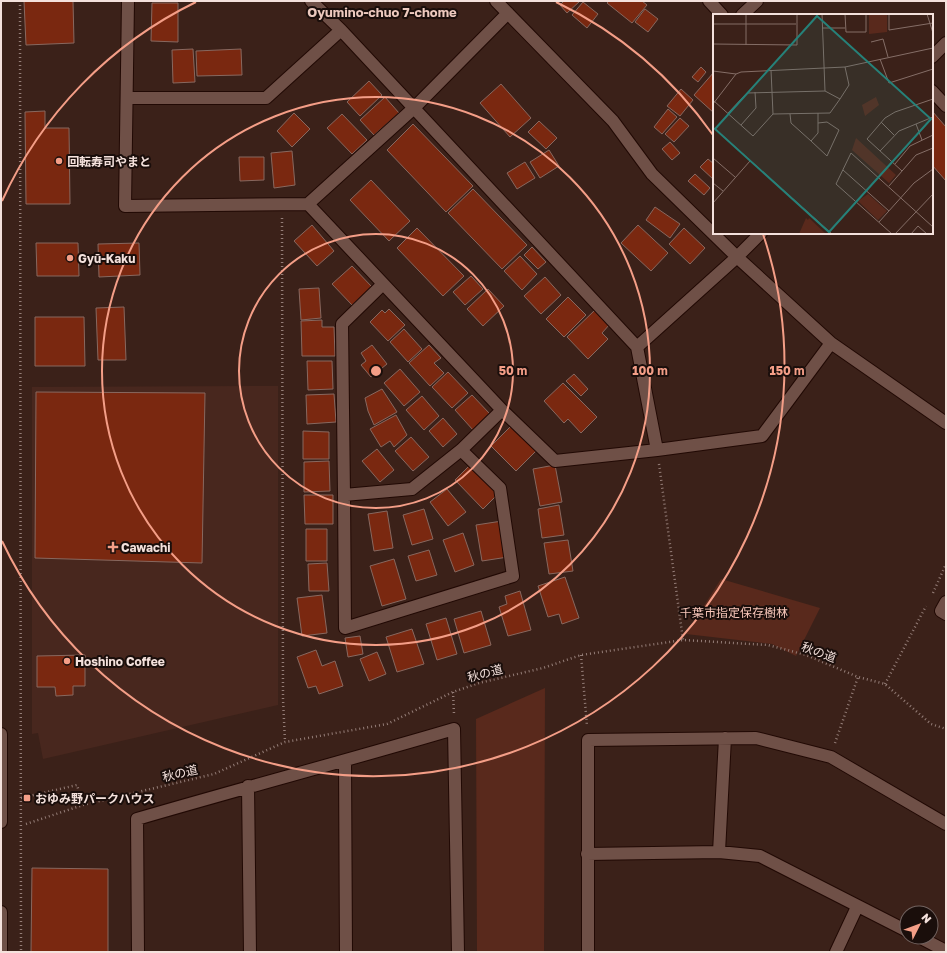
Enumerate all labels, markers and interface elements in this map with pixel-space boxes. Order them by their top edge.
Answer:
district label: Oyumino-chuo 7-chome [307,4,457,20]
inset map [713,14,933,234]
place label: 回転寿司やまと [67,154,151,169]
marker: 回転寿司やまと [54,156,64,166]
place label: Gyū-Kaku [78,251,135,266]
marker: Gyū-Kaku [65,253,75,263]
text: 50 m [499,363,527,378]
text: 100 m [632,363,668,378]
text: 150 m [770,363,804,378]
centre of rings [369,364,383,378]
place label: Cawachi [121,540,170,555]
marker: Cawachi [108,542,118,552]
park label: 千葉市指定保存樹林 [680,605,788,620]
street label: 秋の道 [800,639,838,665]
place label: Hoshino Coffee [75,654,165,669]
marker: Hoshino Coffee [62,656,72,666]
street label: 秋の道 [466,661,504,685]
street label: 秋の道 [161,762,199,784]
place label: おゆみ野パークハウス [35,791,154,806]
marker: おゆみ野パークハウス [22,793,32,803]
north arrow [899,905,939,945]
text: N [919,911,934,925]

